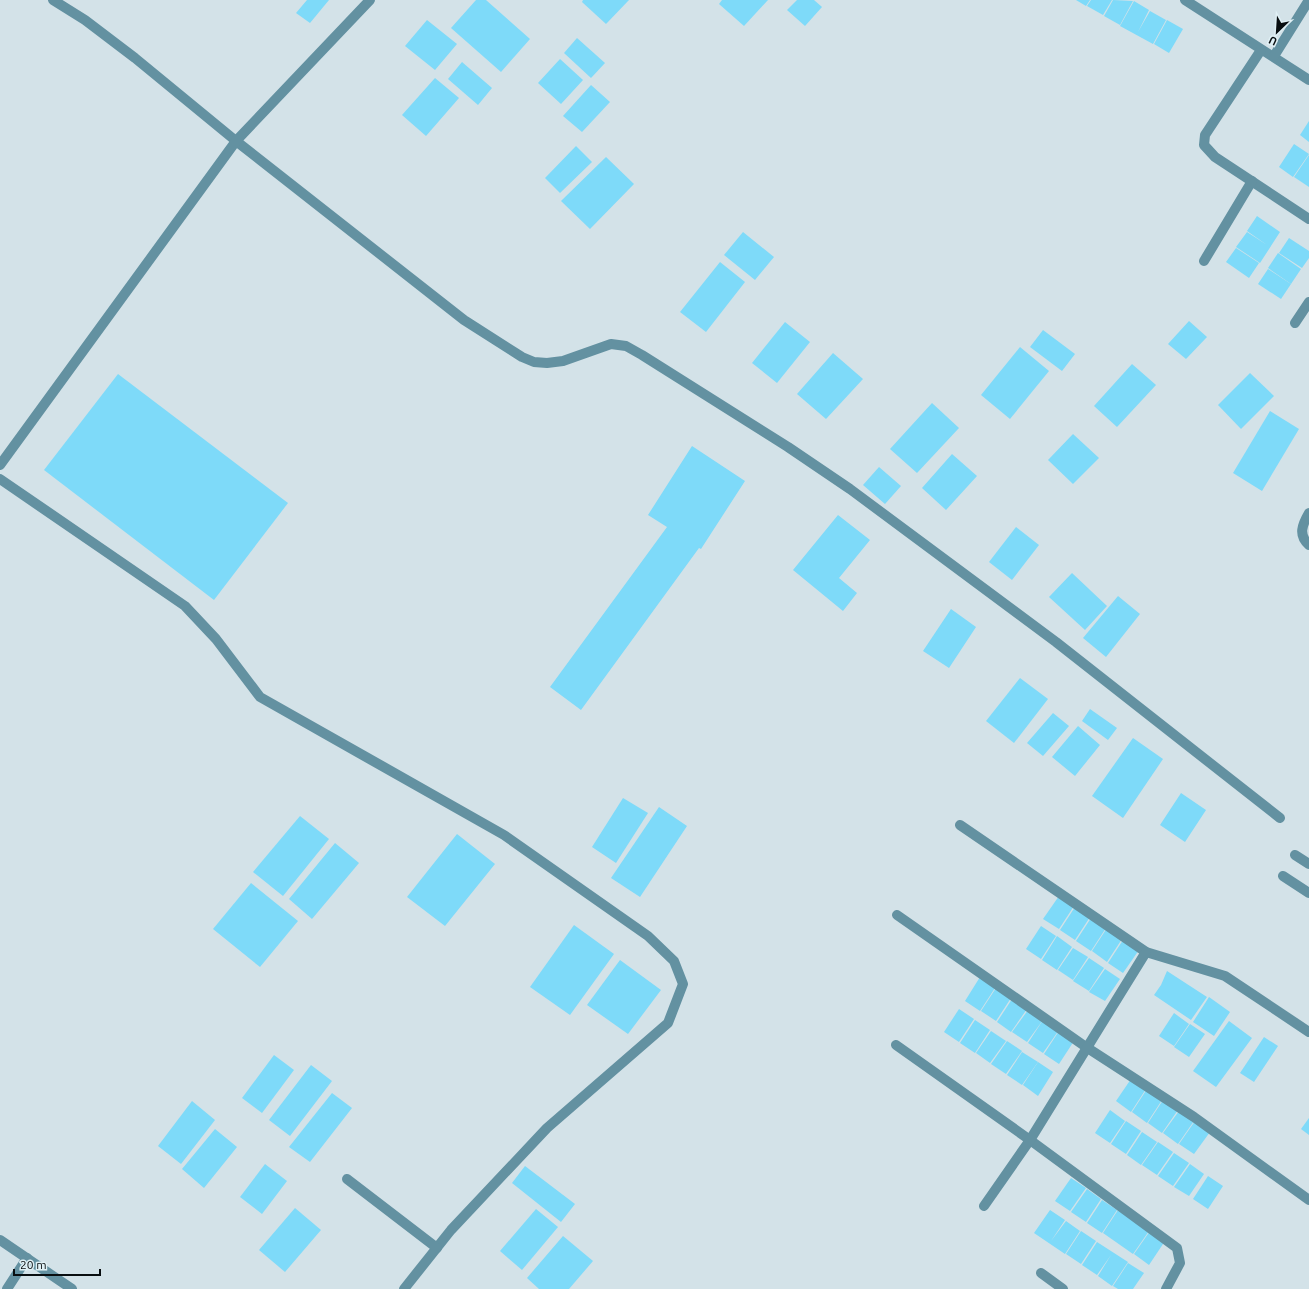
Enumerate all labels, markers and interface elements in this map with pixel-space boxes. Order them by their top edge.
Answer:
north arrow [1257,12,1297,52]
text: U [1267,34,1279,48]
scale bar [14,1251,100,1277]
text: 20 m [20,1258,47,1271]

